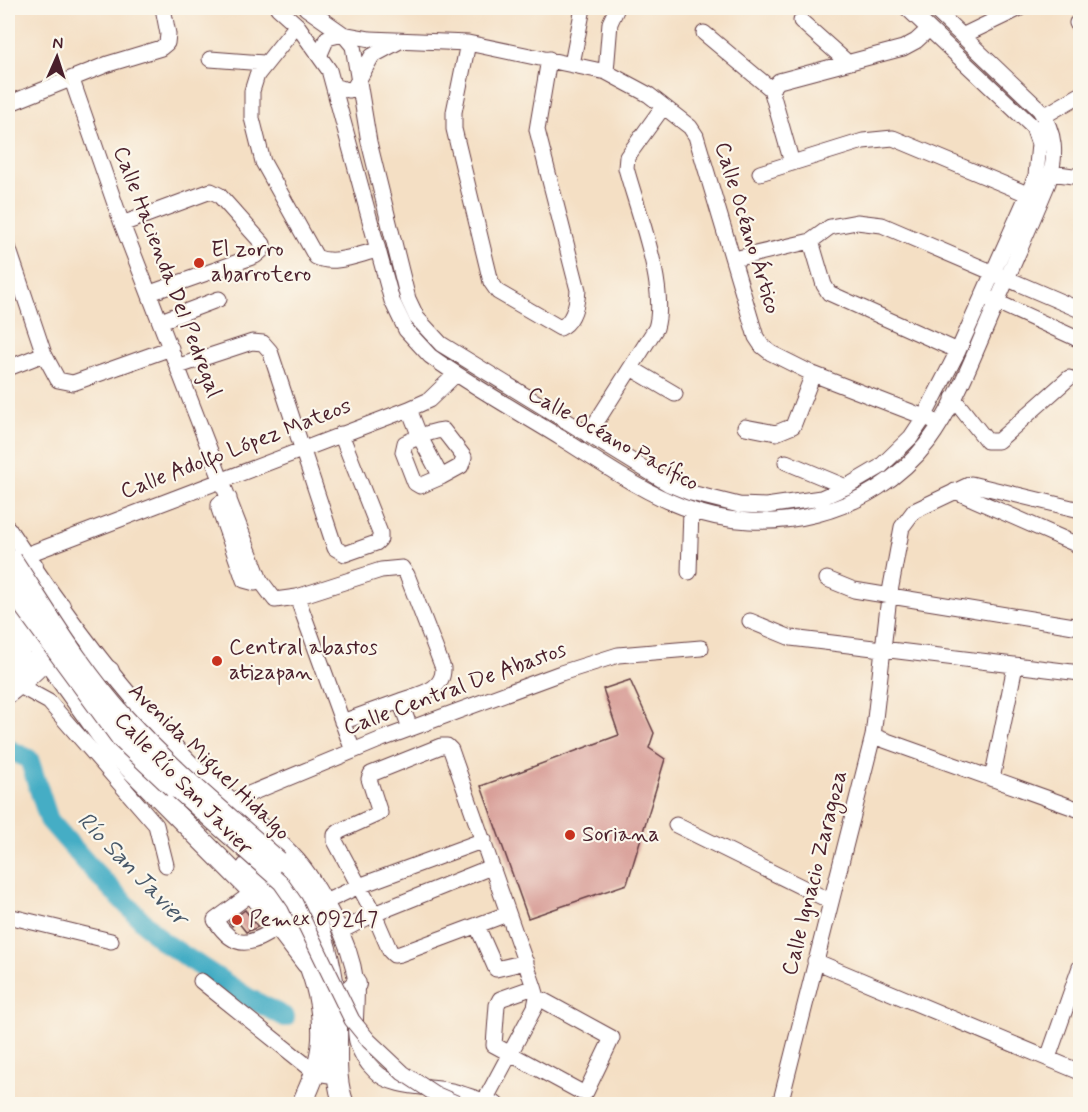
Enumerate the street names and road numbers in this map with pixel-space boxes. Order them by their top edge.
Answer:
street label: Calle Océano Ártico [708,138,787,317]
street label: Calle Hacienda Del Pedregal [105,142,228,402]
street label: Calle Océano Pacífico [522,380,704,498]
street label: Calle Adolfo López Mateos [117,392,356,508]
street label: Calle Central De Abastos [340,636,570,742]
street label: Avenida Miguel Hidalgo [120,677,296,849]
street label: Calle Río San Javier [108,707,259,862]
street label: Calle Ignacio Zaragoza [776,768,857,979]

